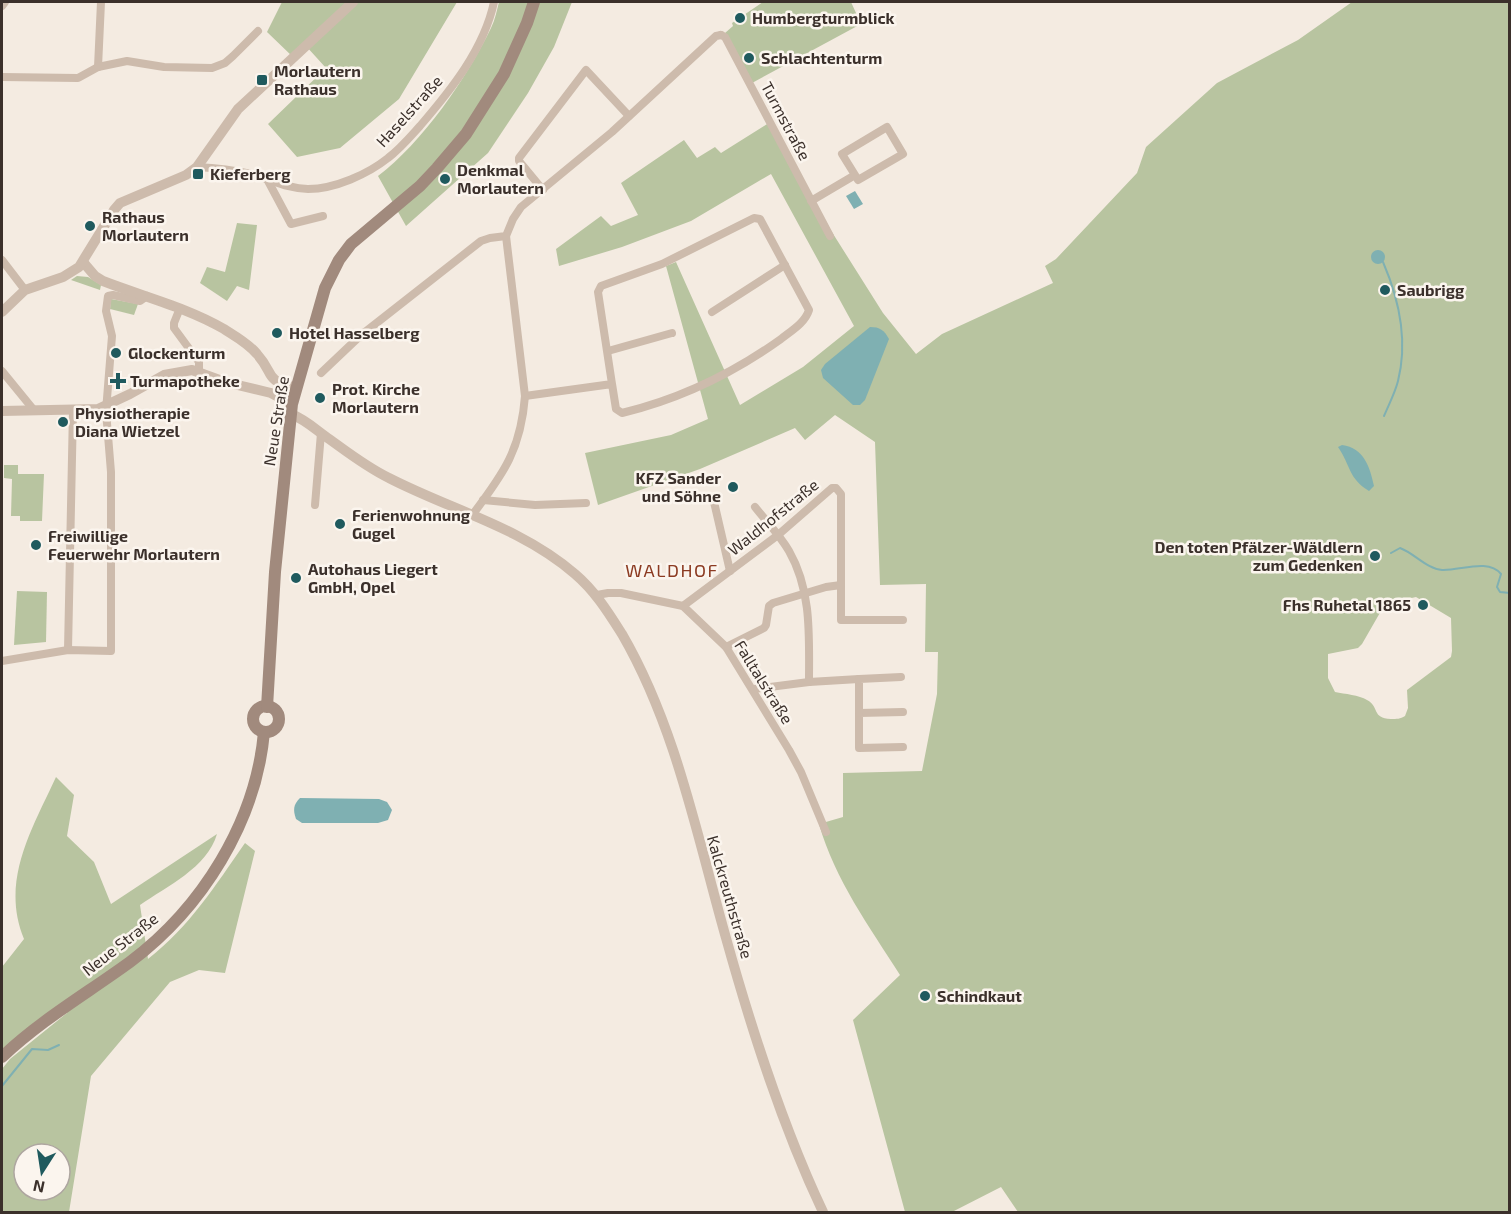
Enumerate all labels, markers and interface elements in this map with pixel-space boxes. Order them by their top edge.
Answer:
place label: Humbergturmblick [752,8,895,27]
marker: Humbergturmblick [733,11,747,25]
place label: Schlachtenturm [761,48,882,67]
marker: Schlachtenturm [742,51,756,65]
place label: Morlautern Rathaus [274,61,361,98]
street label: Haselstraße [372,71,446,150]
marker: Morlautern Rathaus [255,73,269,87]
street label: Turmstraße [758,78,815,163]
place label: Denkmal Morlautern [457,160,544,197]
place label: Kieferberg [210,164,291,183]
marker: Kieferberg [191,167,205,181]
marker: Denkmal Morlautern [438,172,452,186]
place label: Rathaus Morlautern [102,207,189,244]
marker: Rathaus Morlautern [83,219,97,233]
place label: Saubrigg [1397,280,1465,299]
marker: Saubrigg [1378,283,1392,297]
place label: Hotel Hasselberg [289,323,420,342]
marker: Hotel Hasselberg [270,326,284,340]
place label: Glockenturm [128,343,225,362]
marker: Glockenturm [109,346,123,360]
place label: Turmapotheke [130,371,240,390]
marker: Turmapotheke [111,374,125,388]
street label: Neue Straße [259,375,292,467]
place label: Prot. Kirche Morlautern [332,379,420,416]
marker: Prot. Kirche Morlautern [313,391,327,405]
place label: Physiotherapie Diana Wietzel [75,403,190,440]
marker: Physiotherapie Diana Wietzel [56,415,70,429]
place label: KFZ Sander und Söhne [636,468,721,505]
street label: Waldhofstraße [724,474,822,559]
marker: KFZ Sander und Söhne [726,480,740,494]
place label: Ferienwohnung Gugel [352,505,471,542]
marker: Ferienwohnung Gugel [333,517,347,531]
place label: Freiwillige Feuerwehr Morlautern [48,526,220,563]
place label: Den toten Pfälzer-Wäldlern zum Gedenken [1154,537,1363,574]
marker: Freiwillige Feuerwehr Morlautern [29,538,43,552]
marker: Den toten Pfälzer-Wäldlern zum Gedenken [1368,549,1382,563]
place label: Autohaus Liegert GmbH, Opel [308,559,438,596]
district label: WALDHOF [625,559,719,581]
marker: Autohaus Liegert GmbH, Opel [289,571,303,585]
place label: Fhs Ruhetal 1865 [1283,595,1411,614]
marker: Fhs Ruhetal 1865 [1416,598,1430,612]
street label: Falltalstraße [731,636,798,727]
street label: Kalckreuthstraße [704,833,757,961]
street label: Neue Straße [78,908,161,979]
place label: Schindkaut [937,986,1022,1005]
marker: Schindkaut [918,989,932,1003]
north arrow [12,1142,72,1202]
text: N [31,1177,46,1198]

